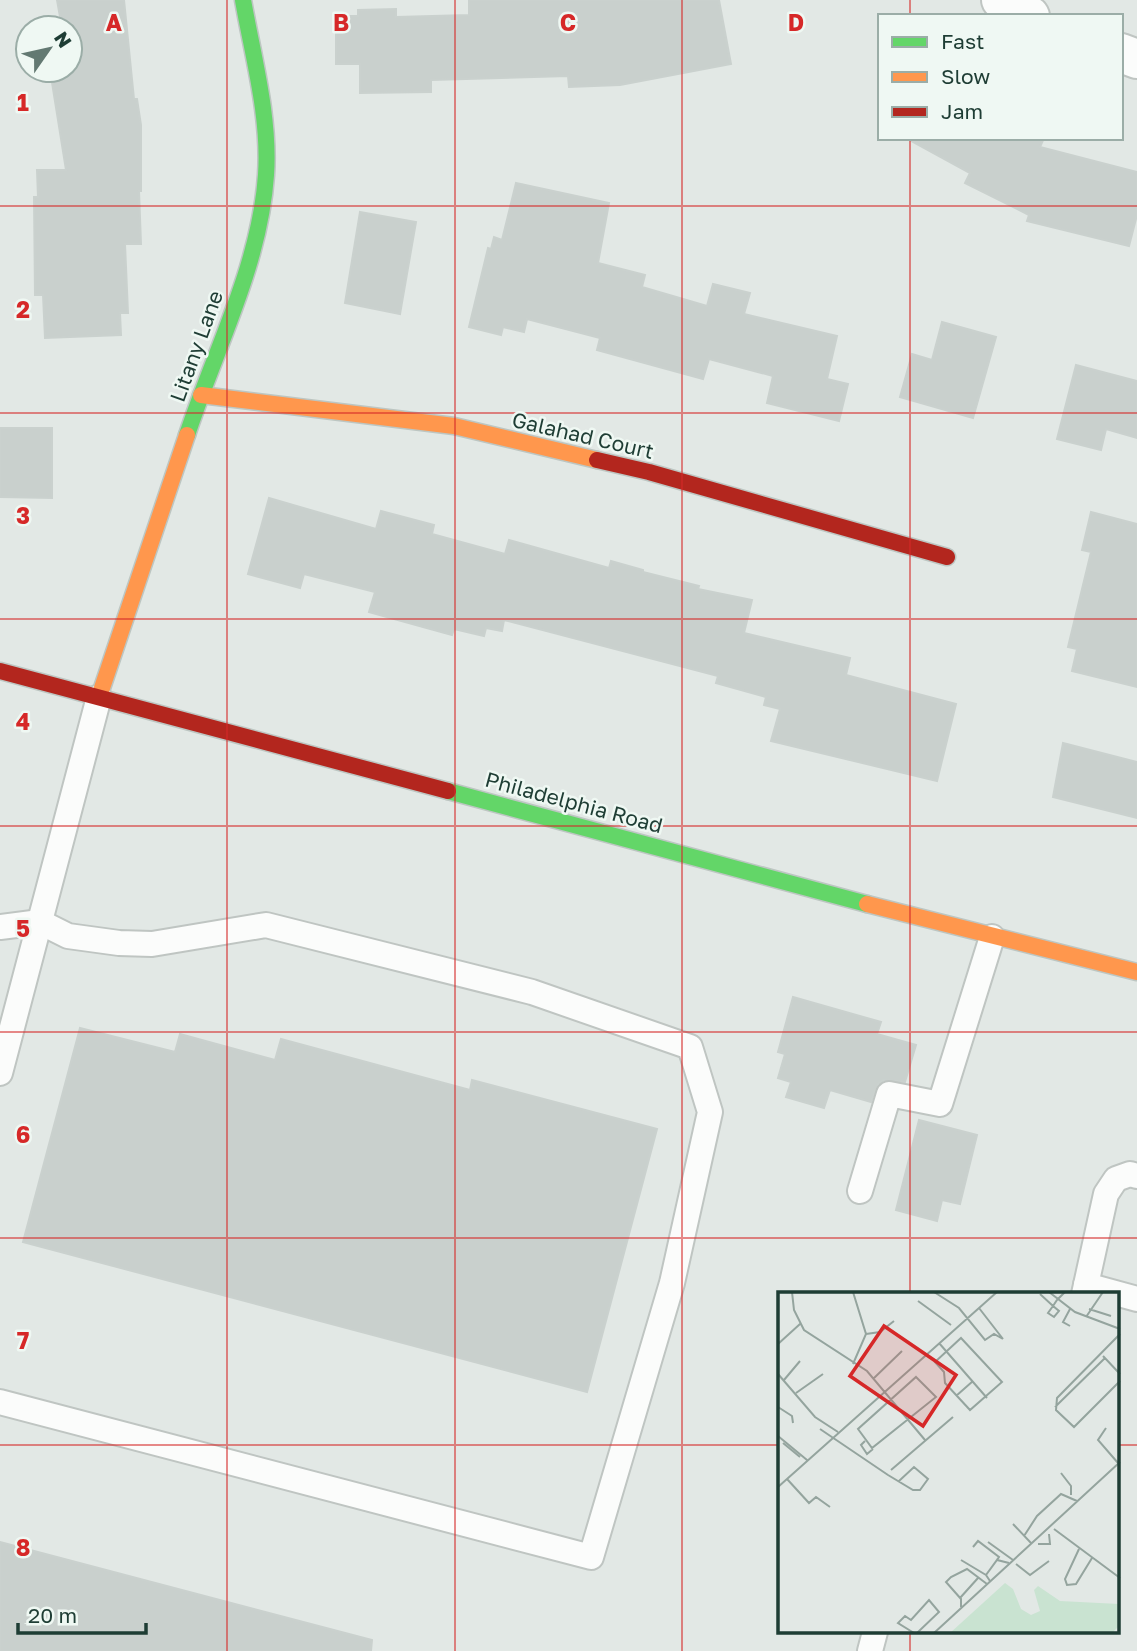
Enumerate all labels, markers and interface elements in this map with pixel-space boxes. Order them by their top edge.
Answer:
text: A [106,8,123,36]
text: B [333,8,349,36]
text: C [560,8,576,36]
text: D [788,8,804,36]
north arrow [14,14,84,84]
legend [878,14,1123,140]
text: N [50,27,77,52]
text: Fast [941,28,984,54]
text: Slow [941,63,990,89]
text: 1 [17,88,29,116]
text: Jam [941,98,983,124]
street label: Litany Lane [164,287,228,405]
text: 2 [16,295,30,323]
street label: Galahad Court [510,406,656,464]
text: 3 [16,501,30,529]
text: 4 [16,707,30,735]
street label: Philadelphia Road [482,766,666,838]
text: 5 [16,914,30,942]
text: 6 [16,1120,30,1148]
inset map [778,1292,1120,1634]
text: 7 [17,1326,29,1354]
text: 8 [16,1533,30,1561]
scale bar [18,1592,145,1636]
text: 20 m [28,1602,77,1628]

